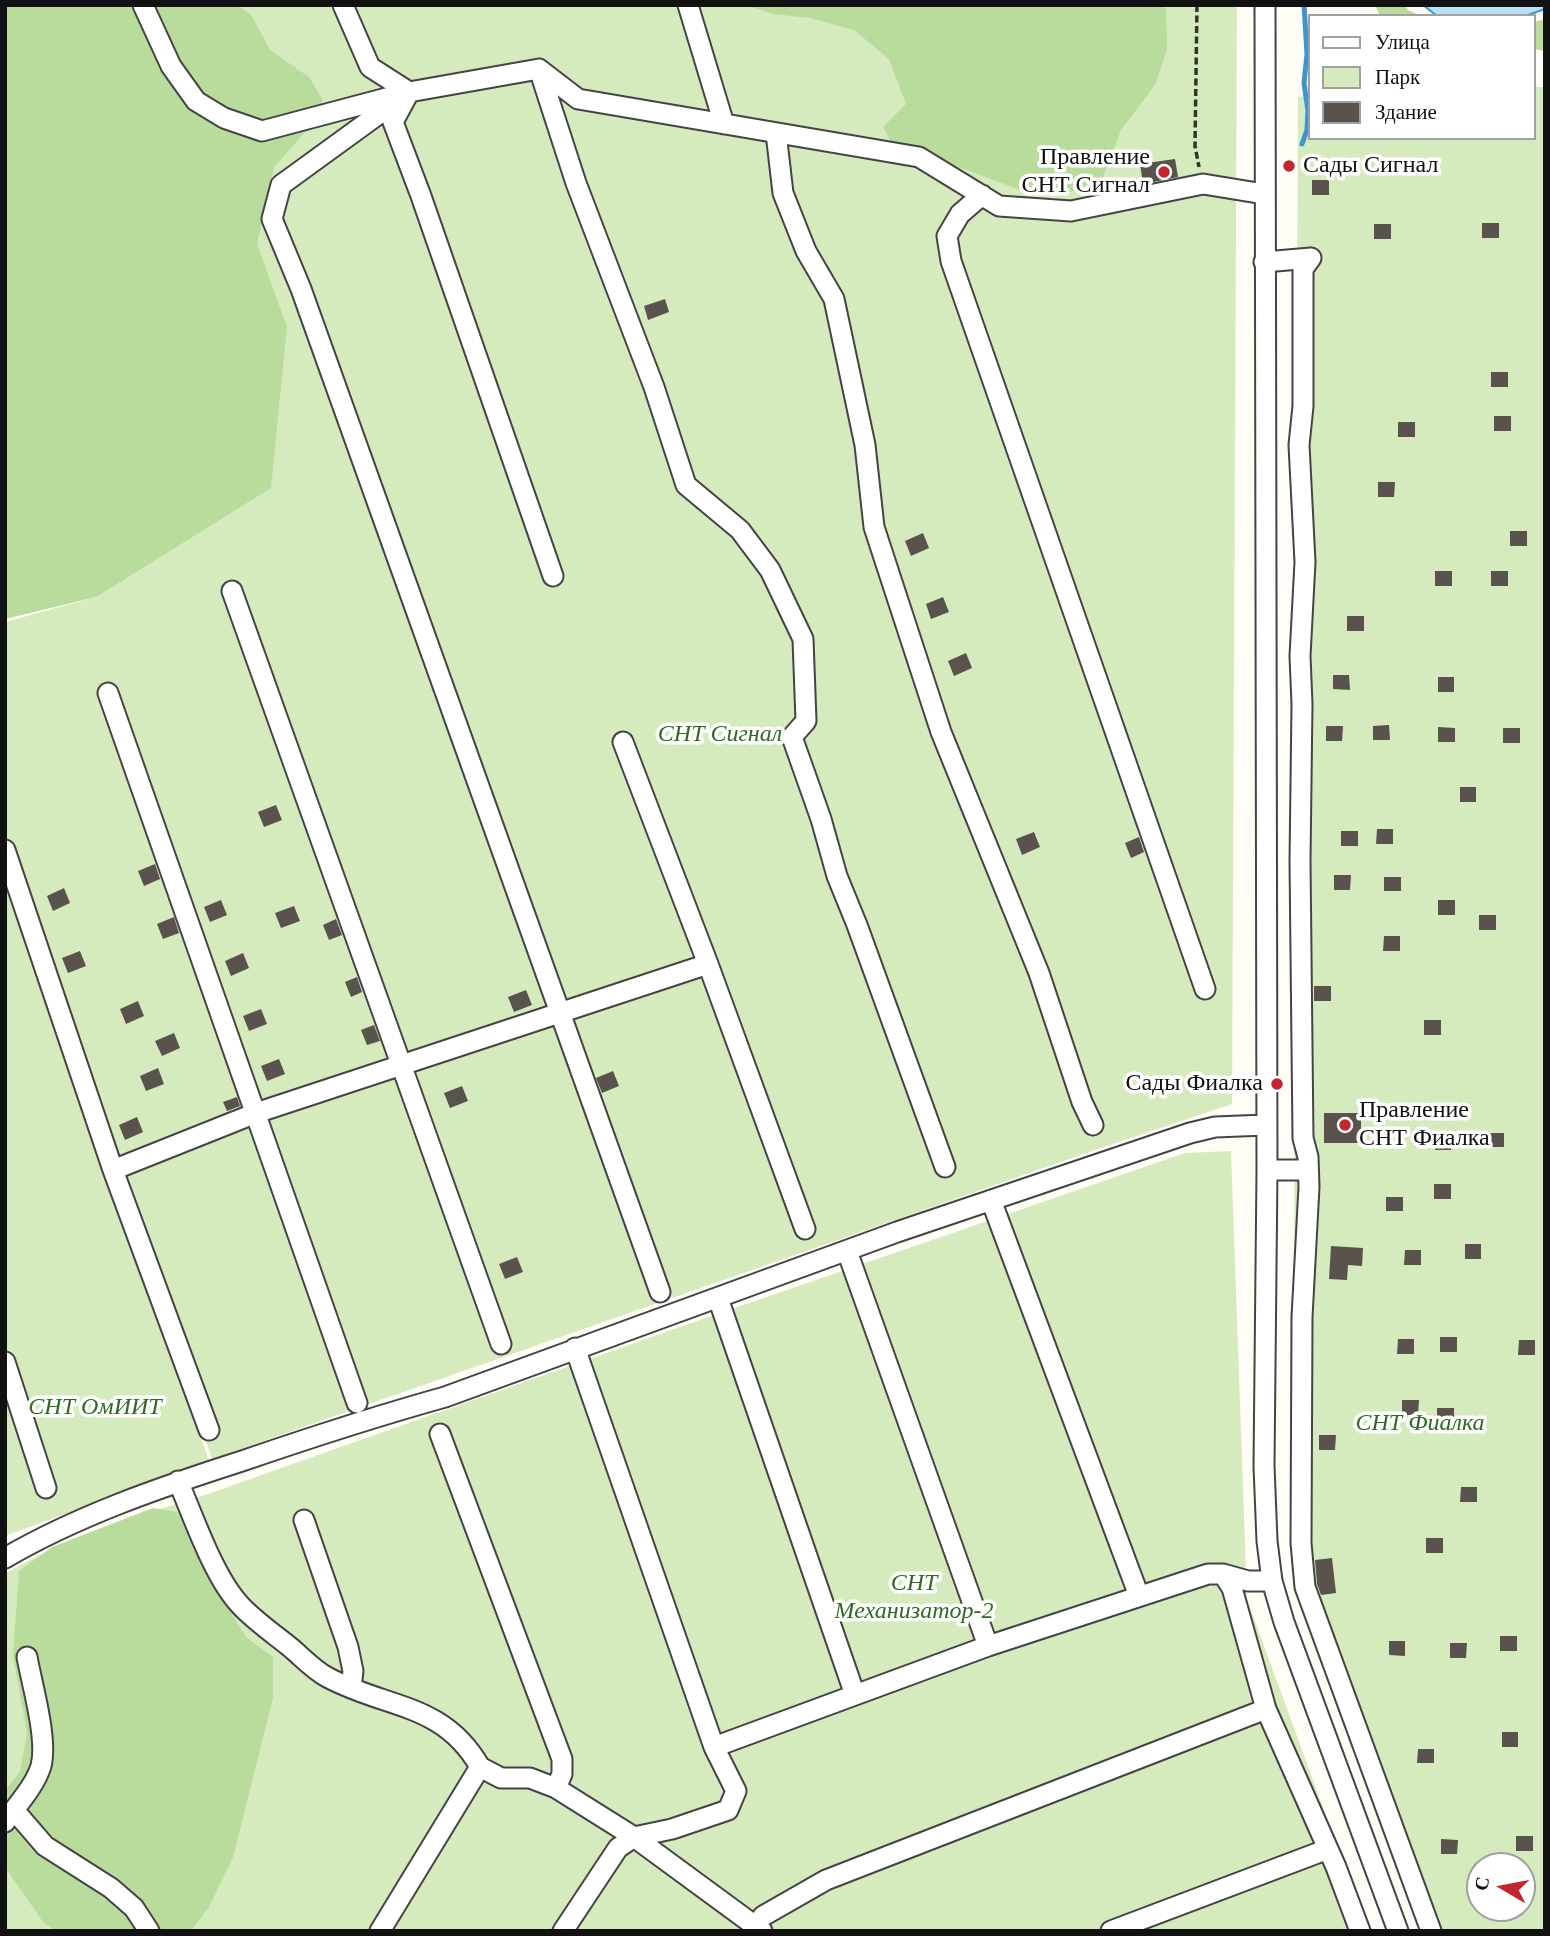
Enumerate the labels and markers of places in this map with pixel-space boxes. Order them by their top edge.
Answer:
place label: Правление СНТ Сигнал [1022,144,1150,200]
place label: Сады Сигнал [1303,152,1438,180]
marker: Сады Сигнал [1281,158,1297,174]
marker: Правление СНТ Сигнал [1156,164,1172,180]
place label: Сады Фиалка [1125,1070,1263,1098]
marker: Сады Фиалка [1269,1076,1285,1092]
place label: Правление СНТ Фиалка [1359,1097,1490,1153]
marker: Правление СНТ Фиалка [1337,1117,1353,1133]

